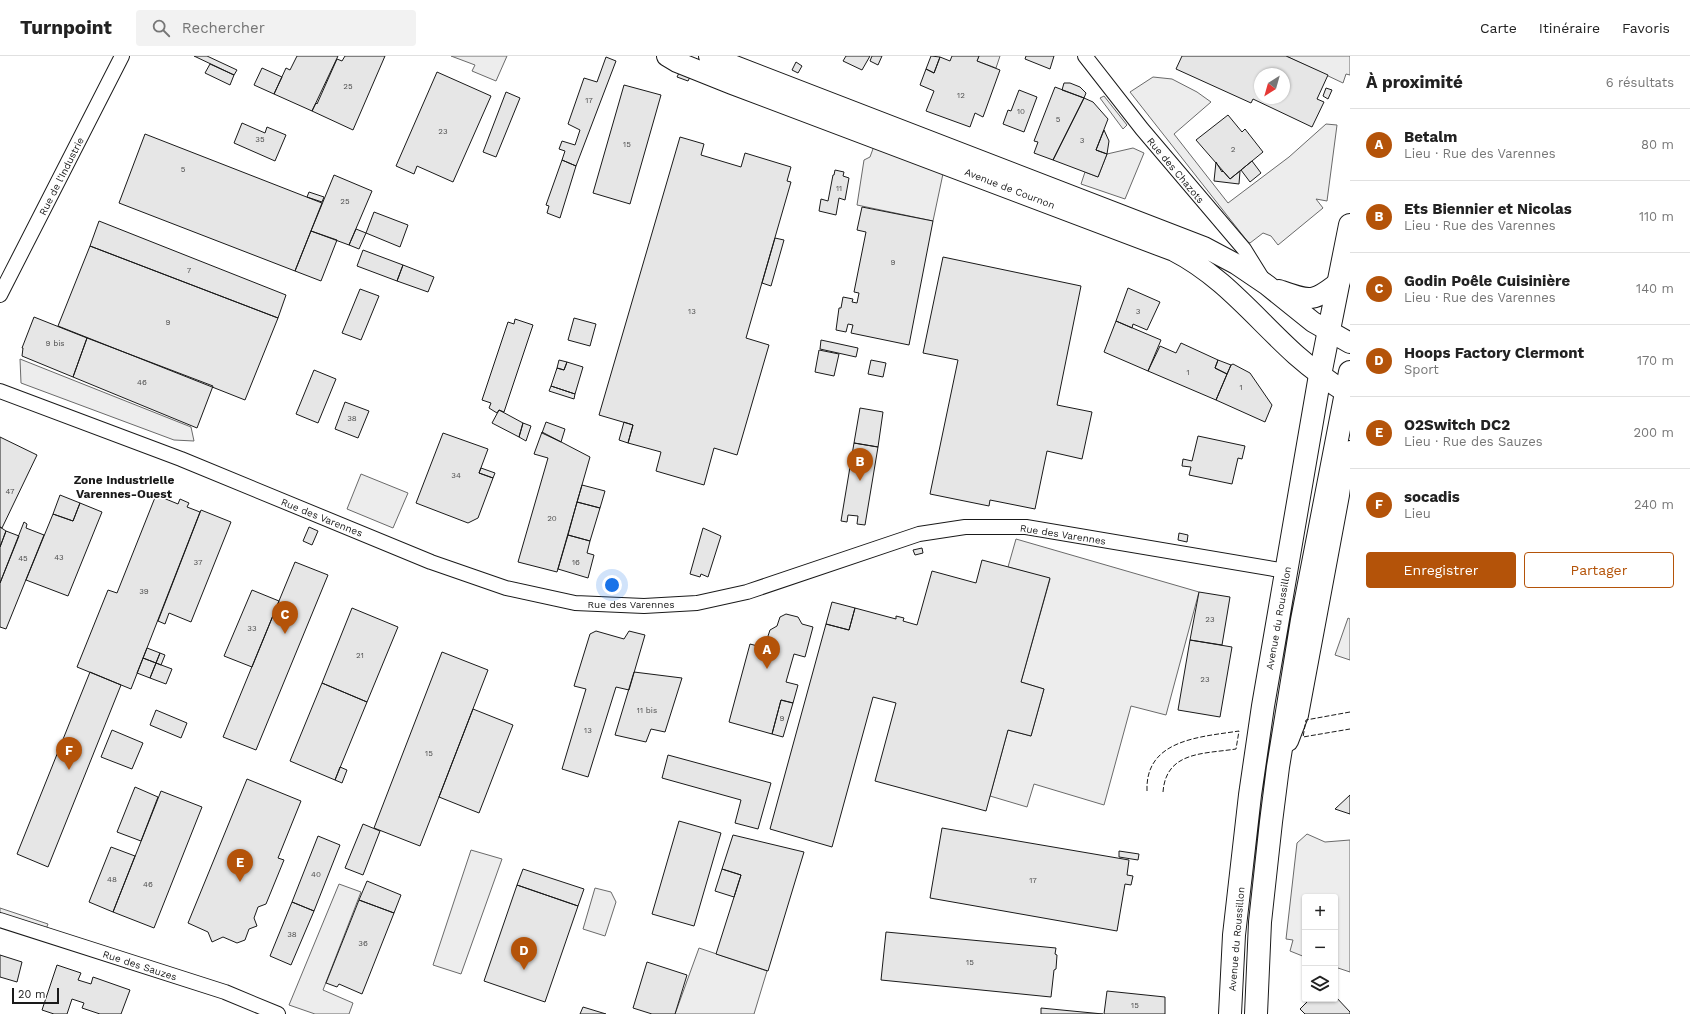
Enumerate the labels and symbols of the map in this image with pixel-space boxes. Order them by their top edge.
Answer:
north arrow [1254,68,1290,104]
house number: 25 [343,82,353,91]
house number: 12 [957,91,965,100]
house number: 17 [585,96,593,105]
house number: 10 [1017,107,1025,116]
house number: 5 [1056,115,1061,124]
house number: 23 [438,127,448,136]
street label: Rue de l'Industrie [37,135,86,217]
house number: 35 [255,135,265,144]
street label: Rue des Chazots [1145,135,1206,205]
house number: 3 [1080,136,1085,145]
house number: 15 [623,140,631,149]
house number: 2 [1231,145,1236,154]
house number: 5 [181,165,186,174]
street label: Avenue de Cournon [963,166,1056,211]
house number: 11 [836,184,842,193]
house number: 25 [340,197,350,206]
house number: 9 [891,258,896,267]
house number: 7 [187,266,192,275]
house number: 13 [688,307,696,316]
house number: 3 [1136,307,1141,316]
house number: 9 [166,318,171,327]
house number: 9 bis [45,339,65,348]
house number: 1 [1186,368,1190,377]
house number: 46 [137,378,147,387]
house number: 1 [1239,383,1243,392]
house number: 38 [347,414,357,423]
pin: B [847,448,873,481]
house number: 34 [451,471,461,480]
district label: Zone Industrielle Varennes-Ouest [74,473,174,501]
house number: 47 [6,487,15,496]
street label: Rue des Varennes [279,496,364,539]
house number: 20 [547,514,557,523]
street label: Rue des Varennes [1019,522,1107,547]
house number: 43 [54,553,64,562]
house number: 45 [18,554,28,563]
house number: 37 [194,558,203,567]
house number: 16 [572,558,580,567]
street label: Avenue du Roussillon [1264,566,1293,671]
your location [602,575,622,595]
house number: 39 [139,587,149,596]
street label: Rue des Varennes [588,599,674,610]
pin: C [272,601,298,634]
house number: 23 [1205,615,1215,624]
house number: 33 [247,624,257,633]
pin: A [754,636,780,669]
house number: 21 [356,651,364,660]
house number: 23 [1200,675,1210,684]
house number: 11 bis [637,706,657,715]
house number: 9 [780,714,785,723]
house number: 13 [584,726,592,735]
pin: F [56,737,82,770]
house number: 15 [425,749,433,758]
pin: E [227,849,253,882]
house number: 40 [311,870,321,879]
house number: 48 [107,875,117,884]
house number: 17 [1029,876,1037,885]
house number: 46 [143,880,153,889]
street label: Avenue du Roussillon [1226,886,1247,992]
house number: 38 [287,930,297,939]
pin: D [511,937,537,970]
house number: 36 [358,939,368,948]
street label: Rue des Sauzes [102,948,178,983]
house number: 15 [966,958,974,967]
scale bar [12,986,59,1005]
house number: 15 [1131,1001,1139,1010]

